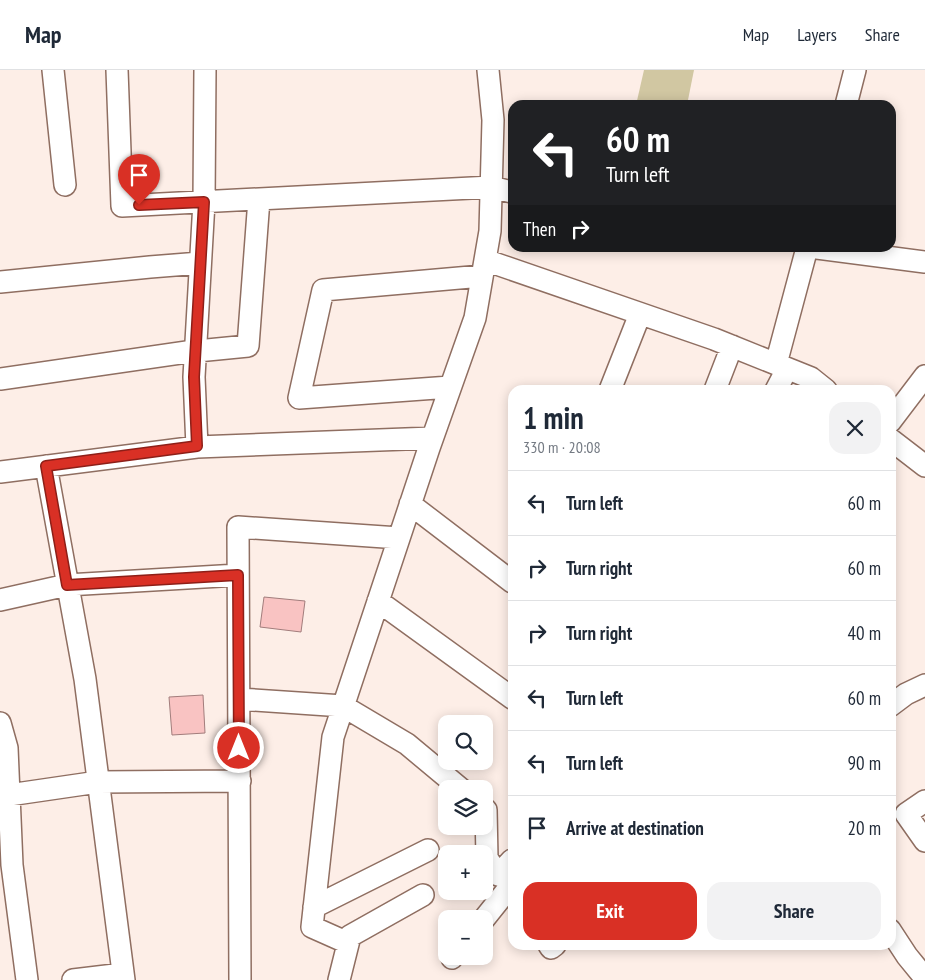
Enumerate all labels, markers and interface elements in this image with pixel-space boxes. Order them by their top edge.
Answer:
text: Map [25,19,62,50]
text: Map [743,23,769,46]
text: Layers [797,23,837,46]
text: Share [865,23,900,46]
text: 60 m [606,116,670,162]
icon: left [523,120,588,185]
pin [118,154,160,205]
text: Turn left [606,160,670,188]
icon: arrive [125,161,153,189]
icon: right [566,215,594,243]
text: Then [523,217,556,241]
text: 1 min [523,398,584,437]
button: close [829,402,881,454]
text: 330 m · 20:08 [523,437,601,457]
icon: left [523,489,551,517]
text: Turn left [566,491,623,515]
text: 60 m [848,491,881,515]
icon: right [523,554,551,582]
text: Turn right [566,556,632,580]
text: 60 m [848,556,881,580]
icon: right [523,619,551,647]
text: Turn right [566,621,632,645]
text: 40 m [848,621,881,645]
icon: left [523,684,551,712]
text: Turn left [566,686,623,710]
text: 60 m [848,686,881,710]
map controls [438,715,493,965]
button: search [438,715,493,770]
position arrow [212,721,264,773]
icon: left [523,749,551,777]
text: Turn left [566,751,623,775]
text: 90 m [848,751,881,775]
button: layers [438,780,493,835]
icon: arrive [523,814,551,842]
text: Arrive at destination [566,816,704,840]
text: 20 m [848,816,881,840]
button: + [438,845,493,900]
button: Exit [523,882,697,940]
button: Share [707,882,881,940]
button: − [438,910,493,965]

